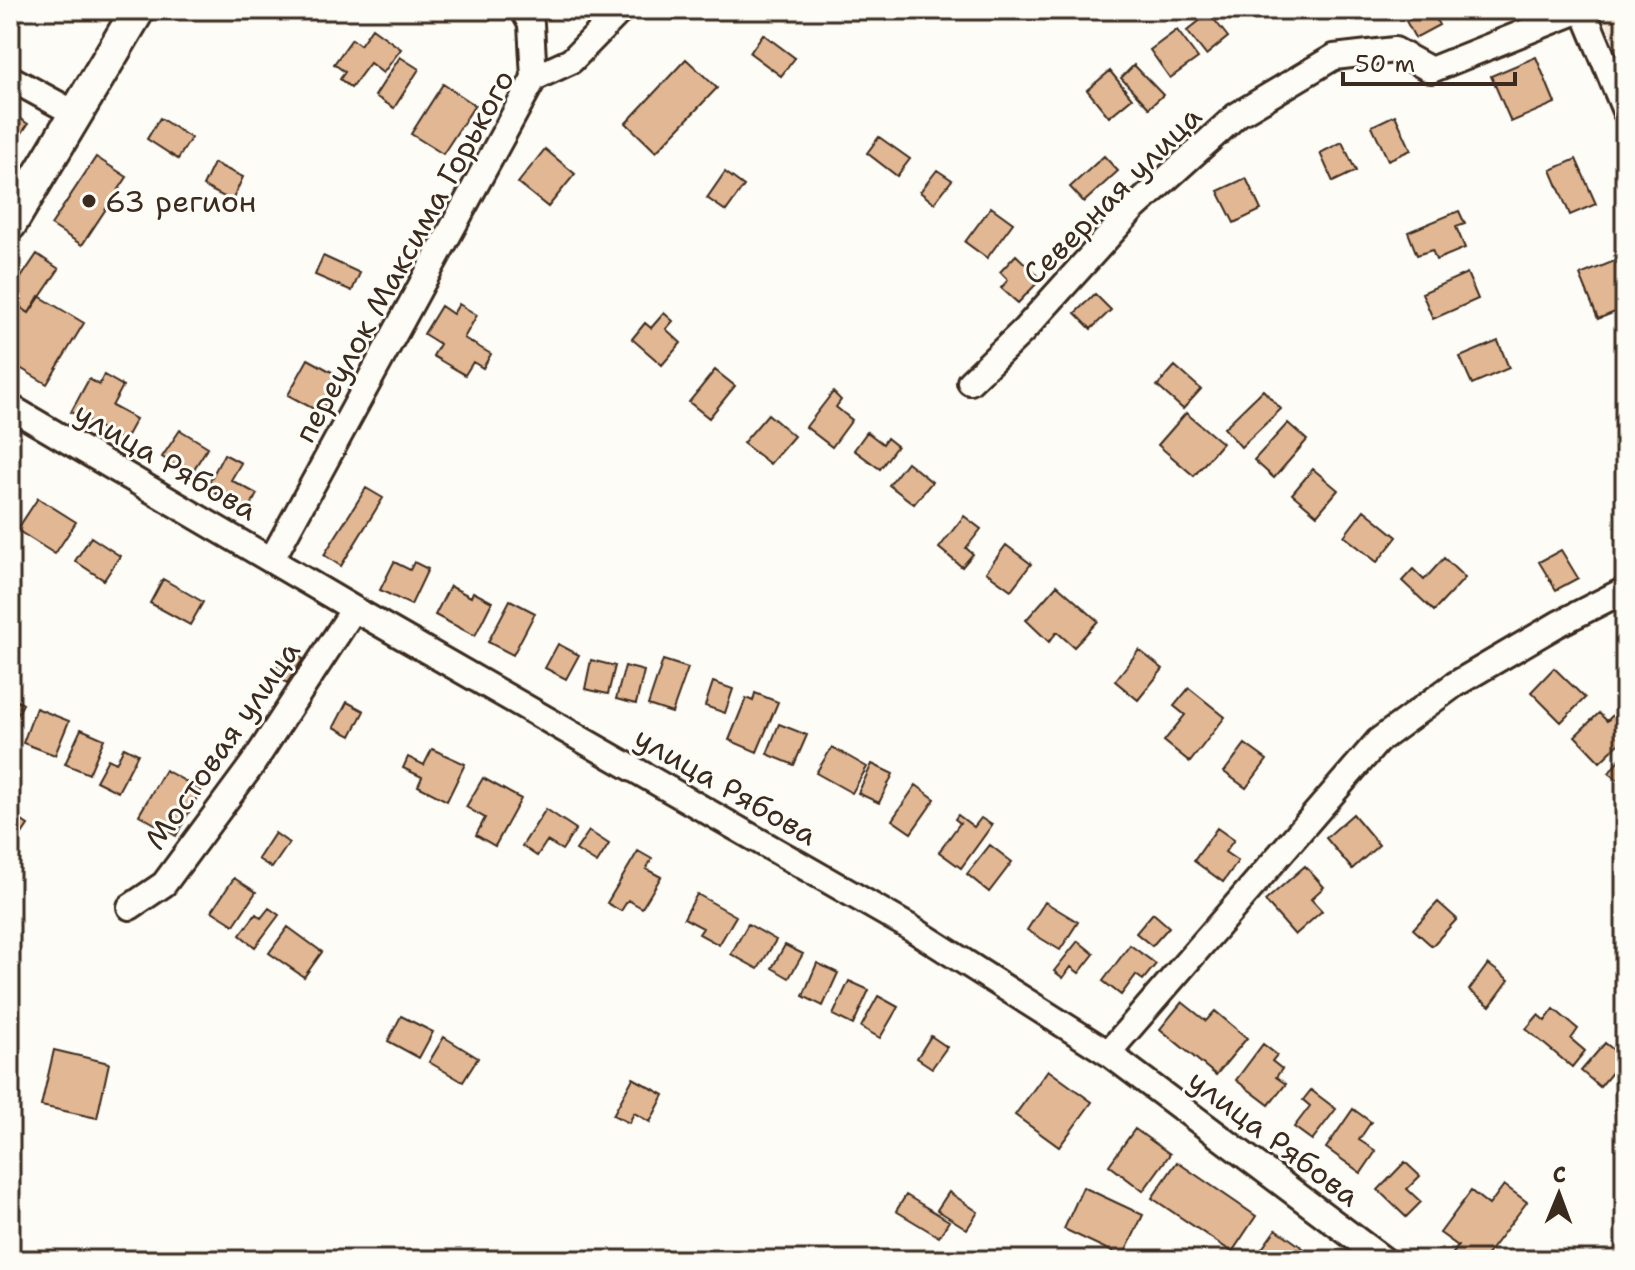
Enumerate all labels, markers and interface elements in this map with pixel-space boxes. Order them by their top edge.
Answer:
scale bar [1343,36,1515,86]
text: 50 m [1355,48,1415,80]
street label: переулок Максима Горького [284,62,524,450]
street label: Северная улица [1014,96,1211,293]
place label: 63 регион [105,181,256,222]
marker: 63 регион [80,192,98,210]
street label: улица Рябова [67,392,265,530]
street label: Мостовая улица [135,632,310,858]
street label: улица Рябова [627,717,825,855]
street label: улица Рябова [1180,1060,1368,1216]
north arrow [1519,1154,1599,1234]
text: С [1552,1160,1566,1189]

